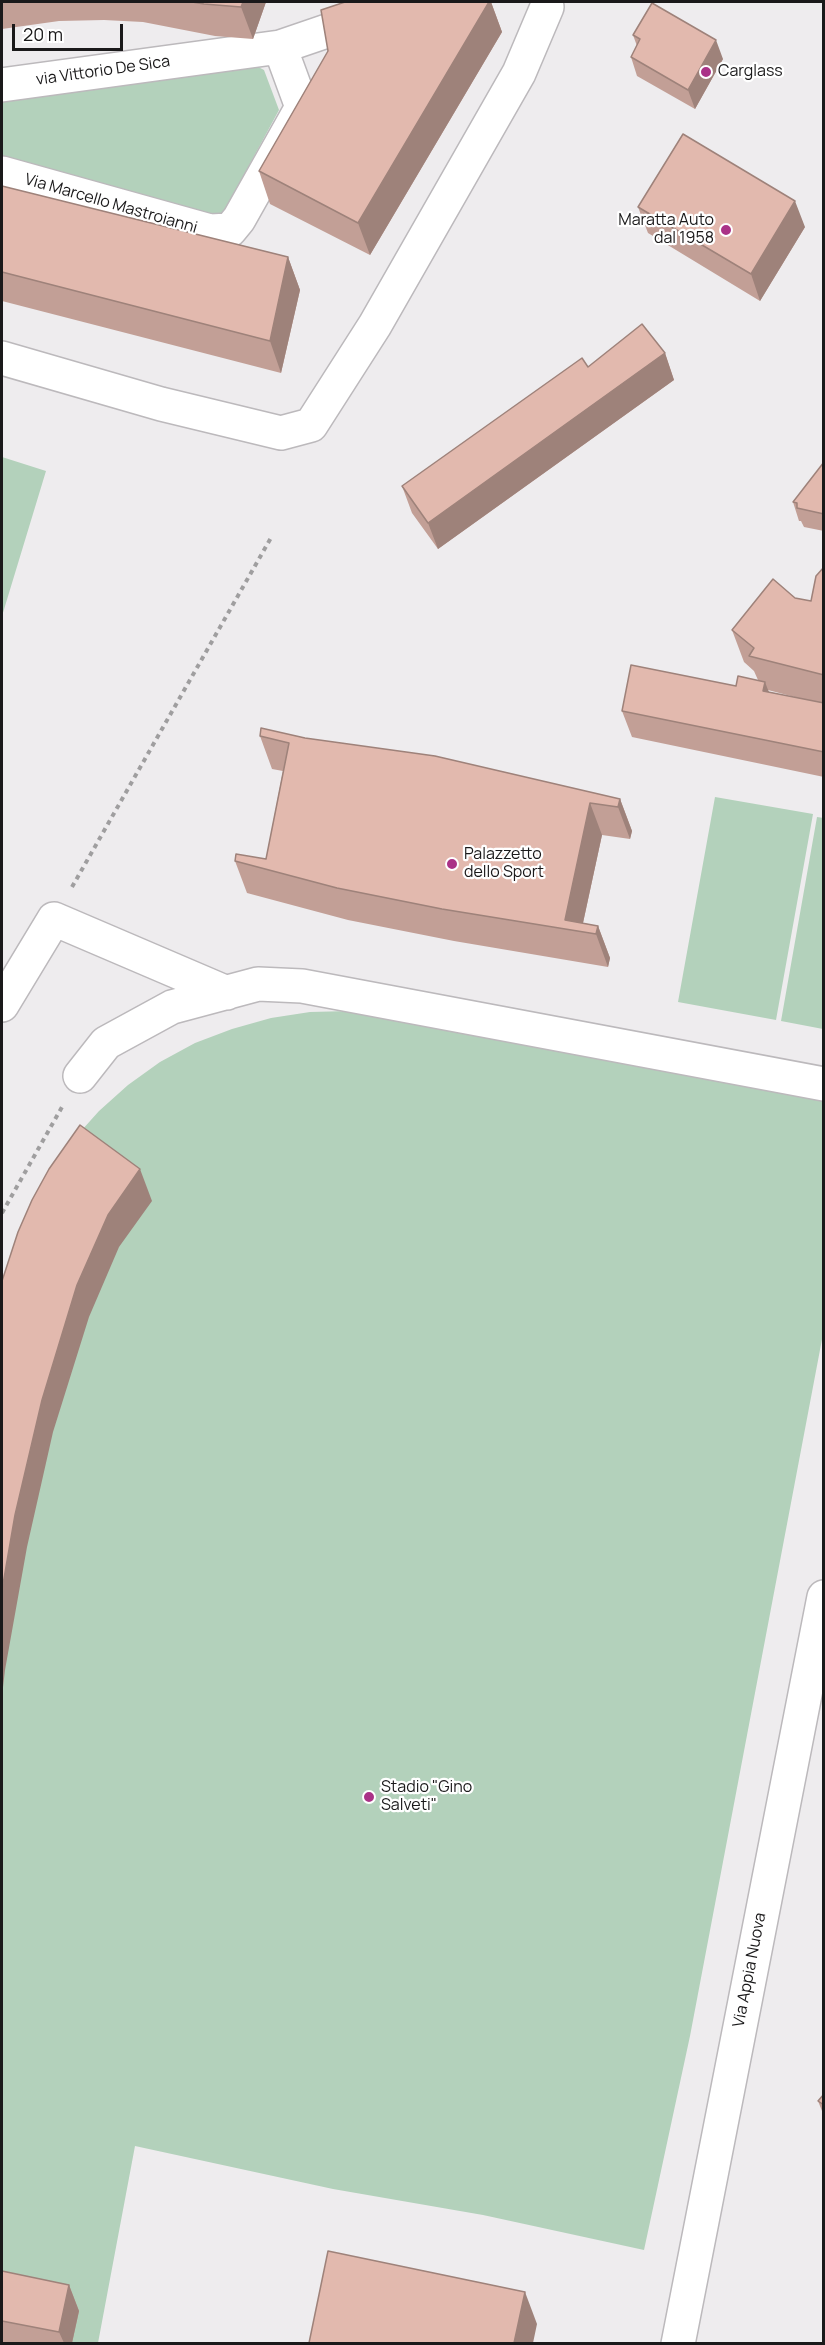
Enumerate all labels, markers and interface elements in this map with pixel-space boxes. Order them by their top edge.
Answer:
scale bar [15,12,126,50]
text: 20 m [23,22,63,46]
street label: via Vittorio De Sica [35,52,171,90]
place label: Carglass [718,62,783,82]
marker: Carglass [699,65,713,79]
street label: Via Marcello Mastroianni [22,170,200,238]
place label: Maratta Auto dal 1958 [618,211,714,249]
marker: Maratta Auto dal 1958 [719,223,733,237]
place label: Palazzetto dello Sport [464,845,544,883]
marker: Palazzetto dello Sport [445,857,459,871]
place label: Stadio "Gino Salveti" [381,1778,472,1816]
marker: Stadio "Gino Salveti" [362,1790,376,1804]
street label: Via Appia Nuova [729,1911,771,2029]

